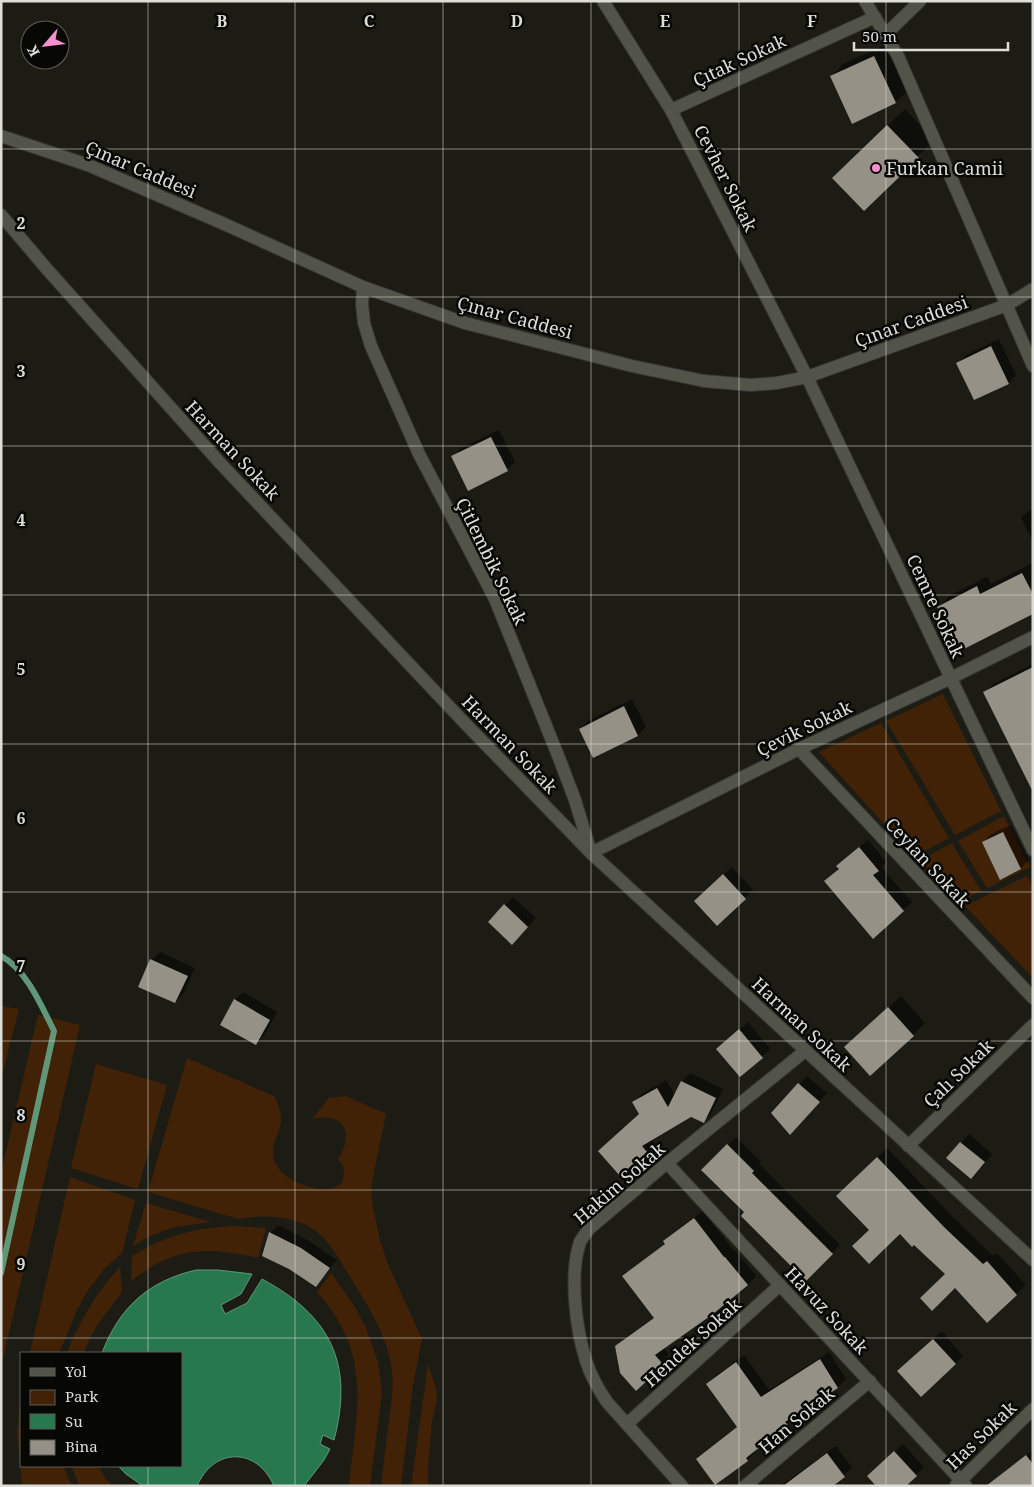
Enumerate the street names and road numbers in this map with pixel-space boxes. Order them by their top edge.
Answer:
street label: Çıtak Sokak [689,28,790,92]
street label: Cevher Sokak [689,121,763,236]
street label: Çınar Caddesi [82,135,200,203]
street label: Çınar Caddesi [851,289,971,353]
street label: Çınar Caddesi [455,290,576,344]
street label: Harman Sokak [181,395,286,505]
street label: Çitlembik Sokak [451,493,533,629]
street label: Cemre Sokak [901,550,971,662]
street label: Harman Sokak [457,690,563,799]
street label: Çevik Sokak [752,694,856,761]
street label: Ceylan Sokak [880,812,976,912]
street label: Harman Sokak [747,972,857,1077]
street label: Çalı Sokak [918,1033,999,1112]
street label: Hakim Sokak [568,1136,670,1229]
street label: Havuz Sokak [780,1261,874,1359]
street label: Hendek Sokak [638,1292,746,1392]
street label: Han Sokak [753,1381,839,1459]
street label: Has Sokak [941,1395,1022,1474]

